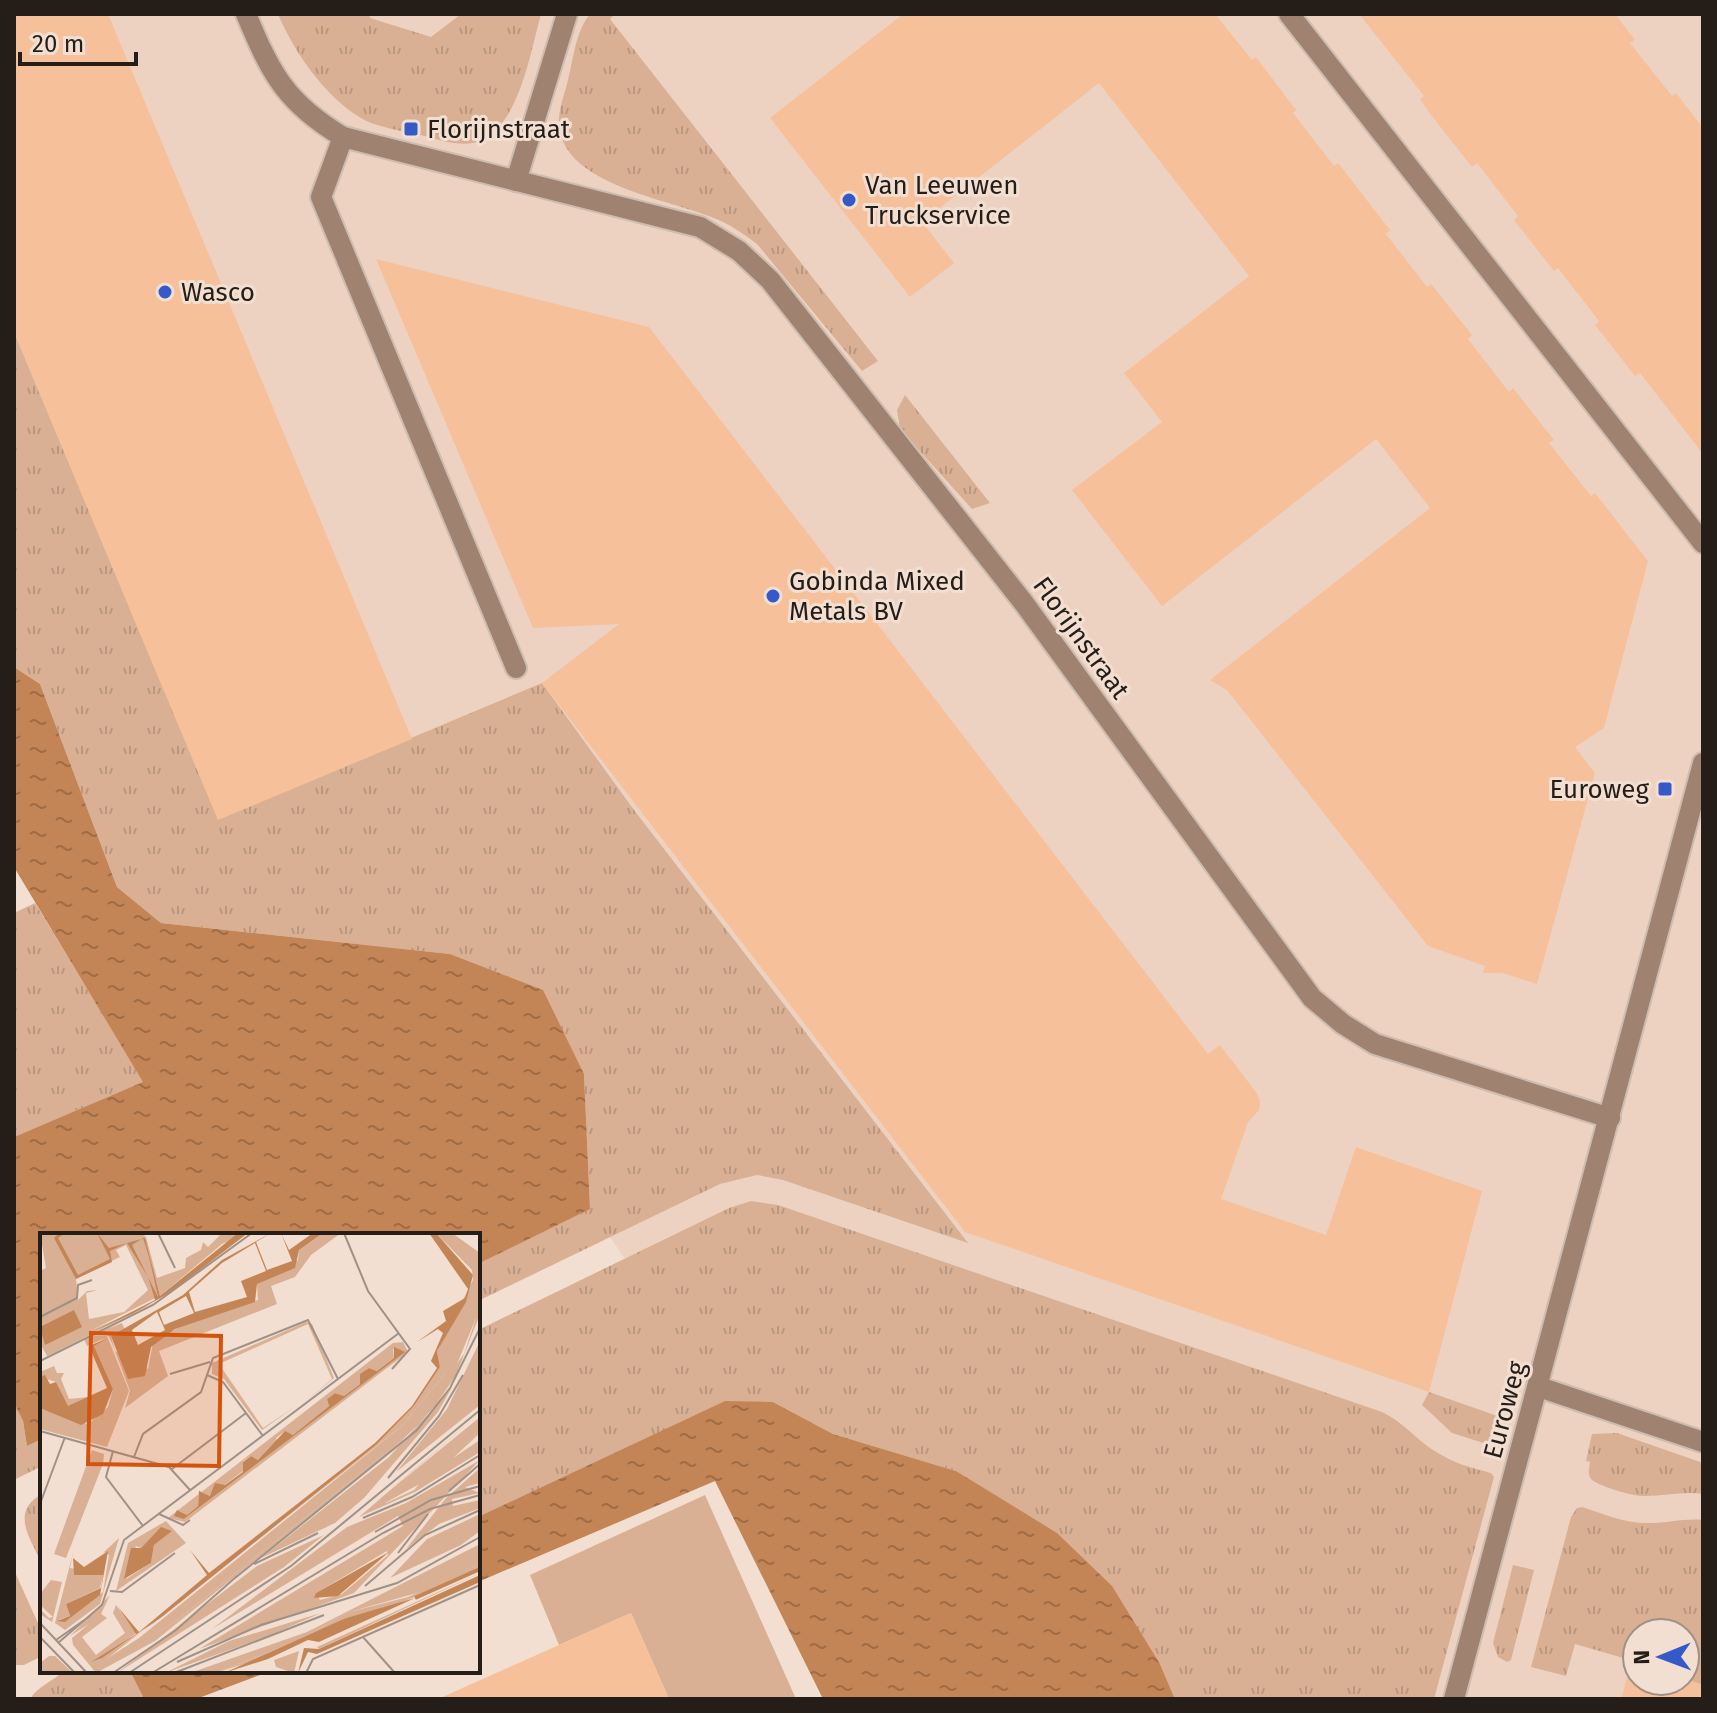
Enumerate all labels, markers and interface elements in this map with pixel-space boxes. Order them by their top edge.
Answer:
scale bar [20,16,136,66]
text: 20 m [32,30,84,58]
place label: Florijnstraat [427,114,571,145]
marker: Florijnstraat [402,120,420,138]
place label: Van Leeuwen Truckservice [865,170,1019,231]
marker: Van Leeuwen Truckservice [840,191,858,209]
place label: Wasco [181,277,255,308]
marker: Wasco [156,283,174,301]
place label: Gobinda Mixed Metals BV [789,566,965,627]
street label: Florijnstraat [1026,571,1136,706]
marker: Gobinda Mixed Metals BV [764,587,782,605]
place label: Euroweg [1550,774,1649,805]
marker: Euroweg [1656,780,1674,798]
inset map [40,1233,480,1673]
street label: Euroweg [1477,1358,1533,1462]
north arrow [1621,1617,1701,1697]
text: N [1628,1650,1655,1665]

